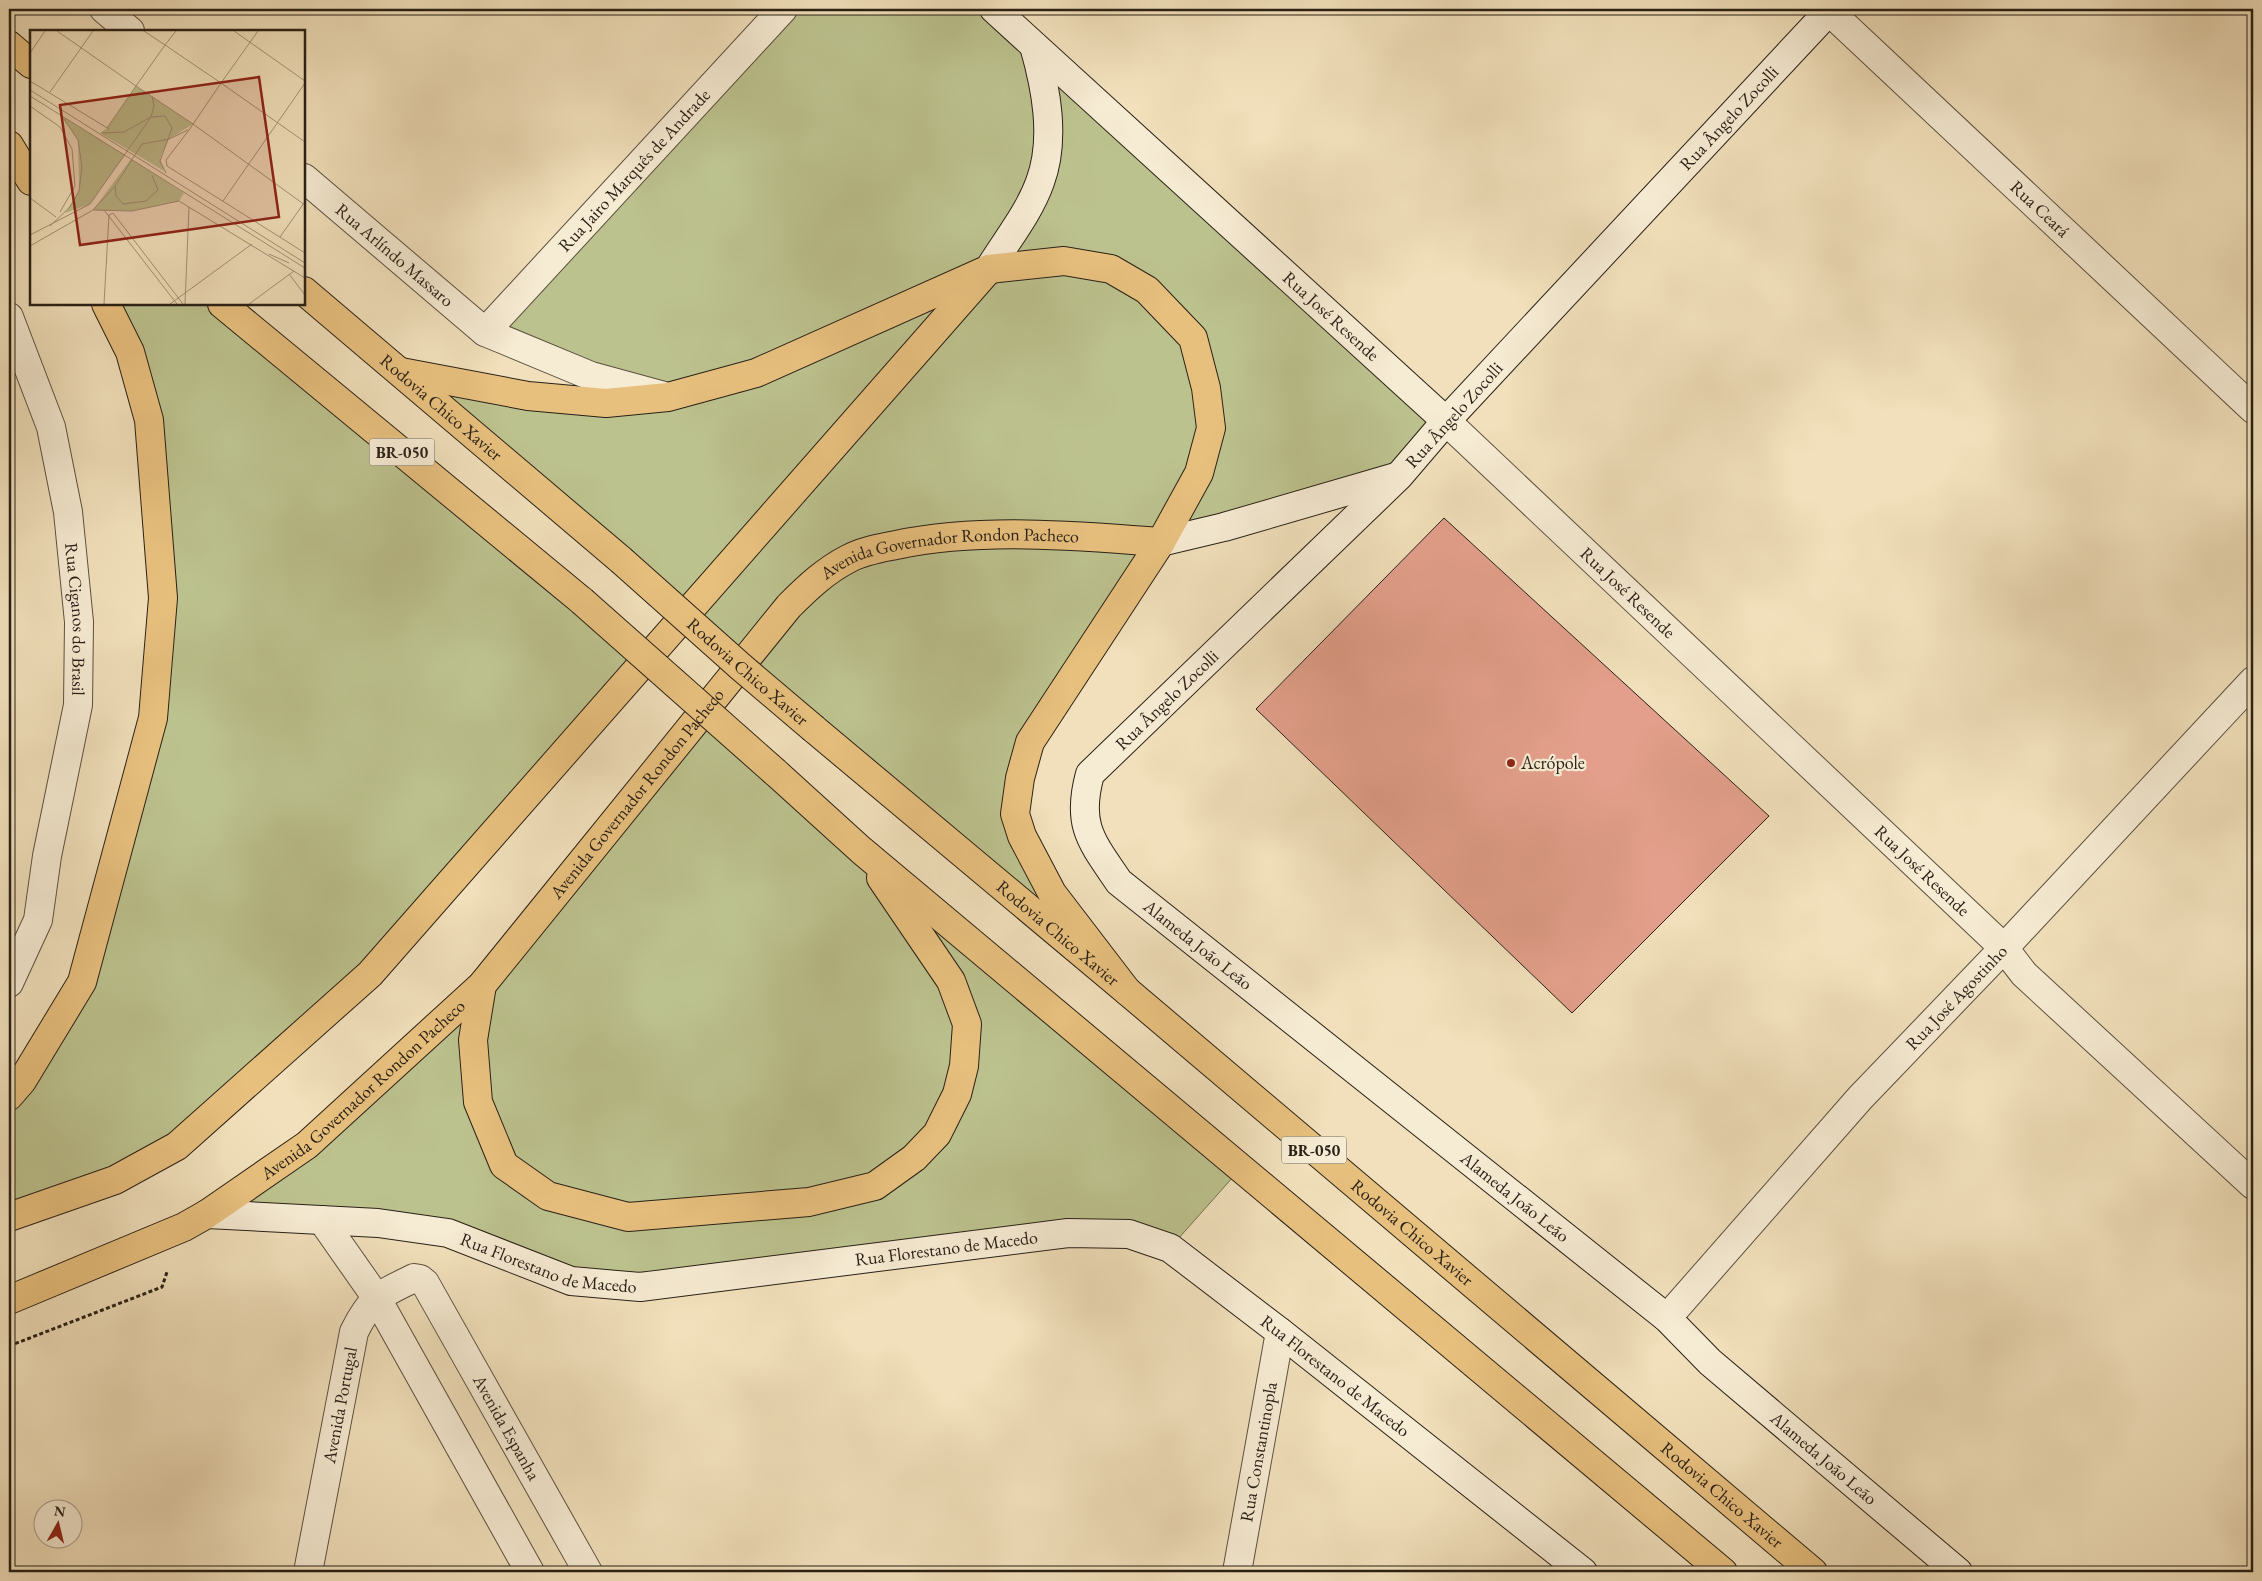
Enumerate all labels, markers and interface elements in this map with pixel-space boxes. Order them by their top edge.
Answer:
inset map [30,30,305,305]
street label: Rua Ângelo Zocolli [1674,60,1784,175]
street label: Rua Jairo Marquês de Andrade [553,84,715,256]
street label: Rua Ceará [2006,175,2075,243]
street label: Rua Arlíndo Massaro [331,198,459,312]
street label: Rua José Resende [1278,266,1385,366]
street label: Rodovia Chico Xavier [376,349,508,466]
street label: Rua Ângelo Zocolli [1400,356,1508,473]
road number: BR-050 [370,438,434,466]
street label: Avenida Governador Rondon Pacheco [815,522,1080,585]
street label: Rua Ciganos do Brasil [60,542,91,696]
street label: Rua José Resende [1575,542,1681,643]
street label: Rodovia Chico Xavier [683,612,814,730]
street label: Rua Ângelo Zocolli [1110,644,1224,755]
street label: Avenida Governador Rondon Pacheco [544,683,729,904]
place label: Acrópole [1520,751,1585,774]
marker: Acrópole [1505,757,1517,769]
street label: Rua José Resende [1870,820,1975,921]
street label: Rodovia Chico Xavier [992,875,1124,991]
street label: Alameda João Leão [1138,894,1258,995]
street label: Rua José Agostinho [1900,940,2012,1055]
street label: Avenida Governador Rondon Pacheco [255,994,470,1185]
road number: BR-050 [1282,1136,1346,1164]
street label: Alameda João Leão [1455,1146,1574,1247]
street label: Rodovia Chico Xavier [1347,1174,1479,1291]
street label: Rua Florestano de Macedo [854,1225,1039,1271]
street label: Rua Florestano de Macedo [457,1227,638,1298]
street label: Rua Florestano de Macedo [1256,1309,1415,1442]
street label: Avenida Portugal [317,1345,362,1466]
street label: Avenida Espanha [468,1370,546,1485]
street label: Rua Constantinopla [1234,1379,1282,1524]
street label: Alameda João Leão [1765,1406,1882,1510]
street label: Rodovia Chico Xavier [1656,1436,1788,1553]
north arrow [32,1498,82,1548]
text: N [53,1501,67,1521]

